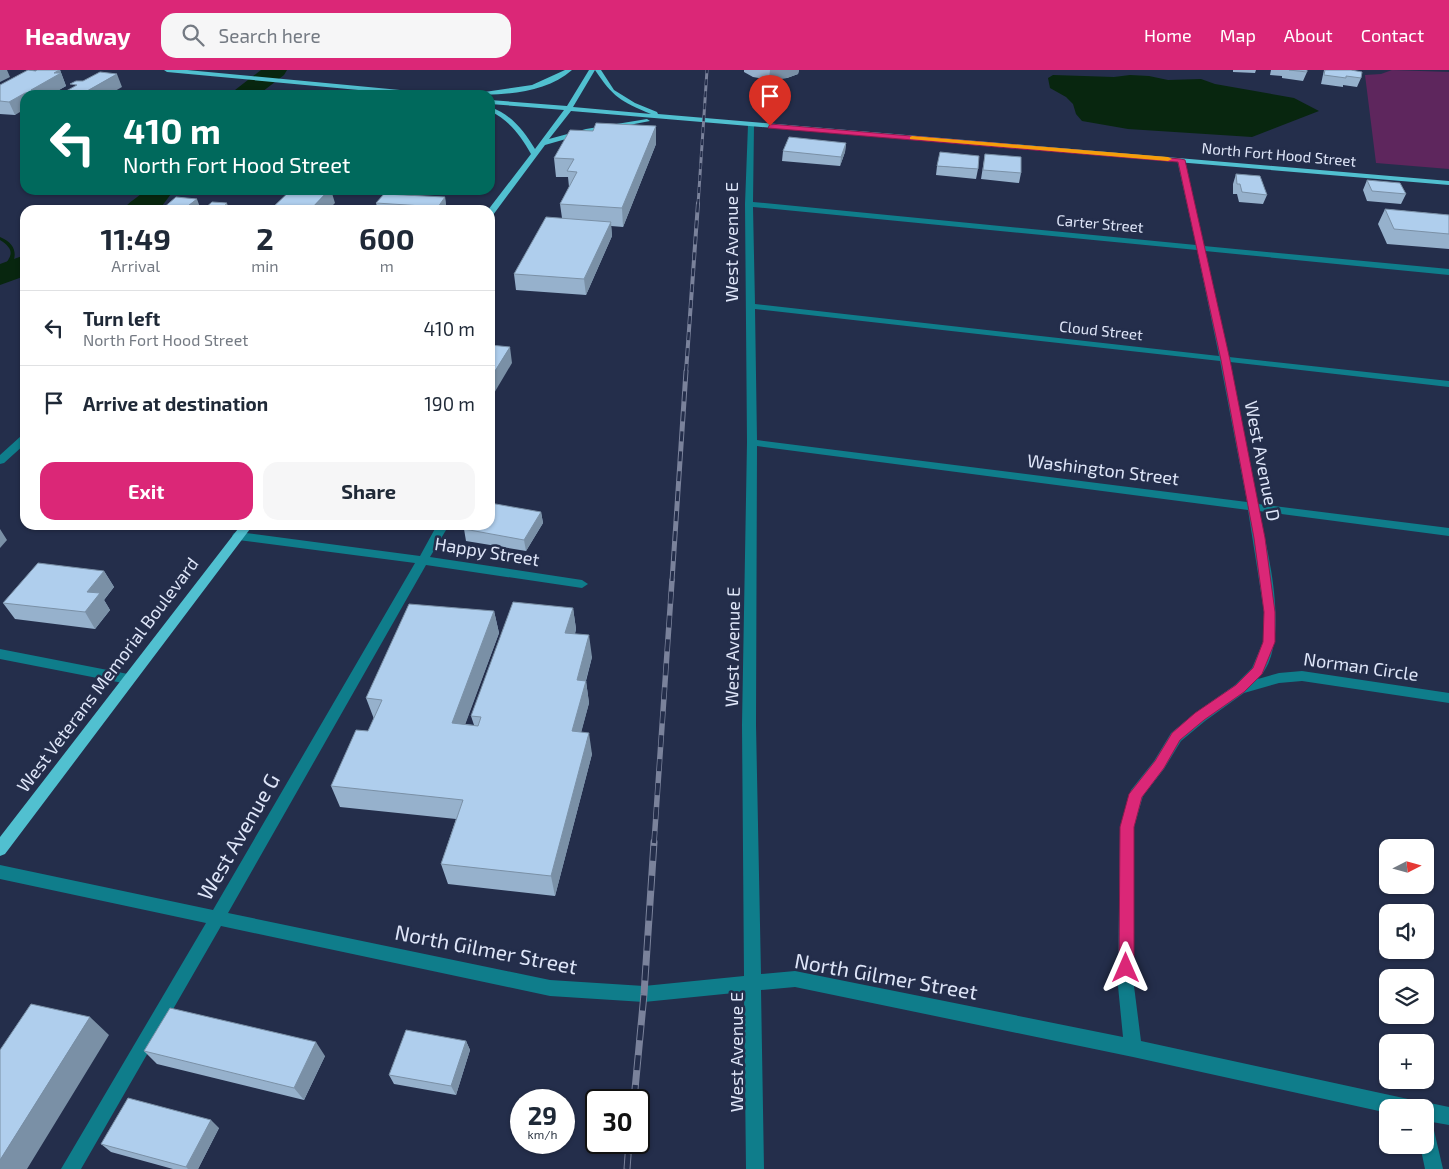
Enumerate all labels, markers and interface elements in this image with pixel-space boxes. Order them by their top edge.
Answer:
search box [161,13,511,58]
text: Headway [25,21,131,50]
icon: search [179,21,207,49]
text: Search here [219,24,321,47]
text: Home [1144,24,1192,46]
text: Map [1220,24,1256,46]
text: About [1284,24,1333,46]
text: Contact [1361,24,1424,46]
pin [749,75,791,126]
icon: arrive [756,82,784,110]
text: 410 m [123,109,221,151]
icon: left [40,110,105,175]
street label: North Fort Hood Street [1201,138,1357,170]
text: North Fort Hood Street [123,151,350,177]
street label: West Avenue E [720,182,742,302]
street label: Carter Street [1056,210,1145,236]
text: 11:49 [100,220,171,256]
text: 2 [256,220,274,256]
text: 600 [359,220,415,256]
text: Arrival [111,256,160,275]
text: min [251,256,279,275]
text: m [380,256,394,275]
text: Turn left [83,307,160,330]
icon: left [40,314,68,342]
text: 410 m [423,317,475,340]
street label: Cloud Street [1059,317,1144,343]
text: North Fort Hood Street [83,330,248,349]
icon: arrive [40,389,68,417]
text: Arrive at destination [83,392,268,415]
text: 190 m [424,392,475,415]
street label: West Avenue D [1241,399,1285,523]
street label: Washington Street [1026,449,1180,489]
button: Exit [40,462,253,520]
button: Share [263,462,475,520]
street label: Happy Street [433,532,541,570]
street label: West Veterans Memorial Boulevard [12,553,203,796]
street label: West Avenue E [720,587,744,707]
street label: Norman Circle [1302,647,1420,685]
street label: West Avenue G [191,769,284,904]
north arrow [1379,839,1434,894]
map controls [1379,839,1434,1154]
button: sound [1379,904,1434,959]
street label: North Gilmer Street [393,919,580,978]
position arrow [1099,941,1151,993]
street label: North Gilmer Street [793,947,980,1004]
button: layers [1379,969,1434,1024]
street label: West Avenue E [725,992,747,1112]
button: + [1379,1034,1434,1089]
speed limit sign: 30 [585,1089,650,1154]
button: − [1379,1099,1434,1154]
text: 29 [528,1100,557,1130]
text: km/h [528,1127,557,1141]

